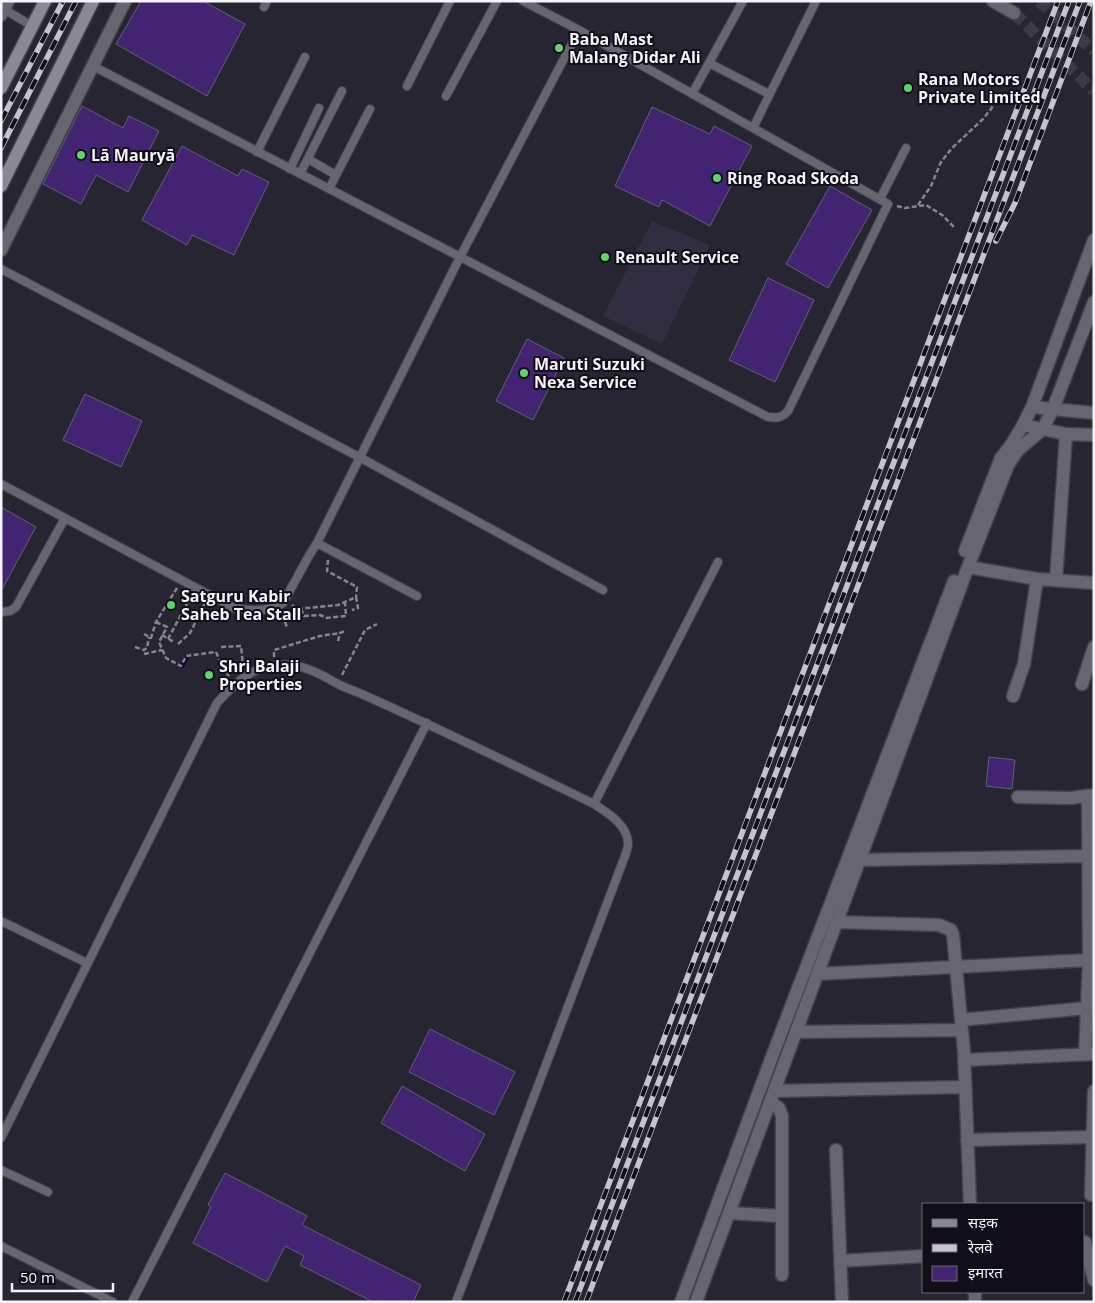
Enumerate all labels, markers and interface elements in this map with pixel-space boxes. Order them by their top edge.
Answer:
place label: Baba Mast Malang Didar Ali [569,28,701,68]
marker: Baba Mast Malang Didar Ali [553,42,565,54]
place label: Rana Motors Private Limited [918,68,1041,108]
marker: Rana Motors Private Limited [902,82,914,94]
place label: Lā Mauryā [91,144,175,166]
marker: Lā Mauryā [75,149,87,161]
place label: Ring Road Skoda [727,167,859,189]
marker: Ring Road Skoda [711,172,723,184]
place label: Renault Service [615,246,739,268]
marker: Renault Service [599,251,611,263]
place label: Maruti Suzuki Nexa Service [534,353,645,393]
marker: Maruti Suzuki Nexa Service [518,367,530,379]
place label: Satguru Kabir Saheb Tea Stall [181,585,301,625]
marker: Satguru Kabir Saheb Tea Stall [165,599,177,611]
place label: Shri Balaji Properties [219,655,302,695]
marker: Shri Balaji Properties [203,669,215,681]
legend [922,1203,1085,1293]
text: सड़क [968,1212,998,1232]
text: रेलवे [967,1237,993,1257]
scale bar [12,1260,114,1292]
text: इमारत [968,1262,1003,1282]
text: 50 m [20,1267,55,1287]

